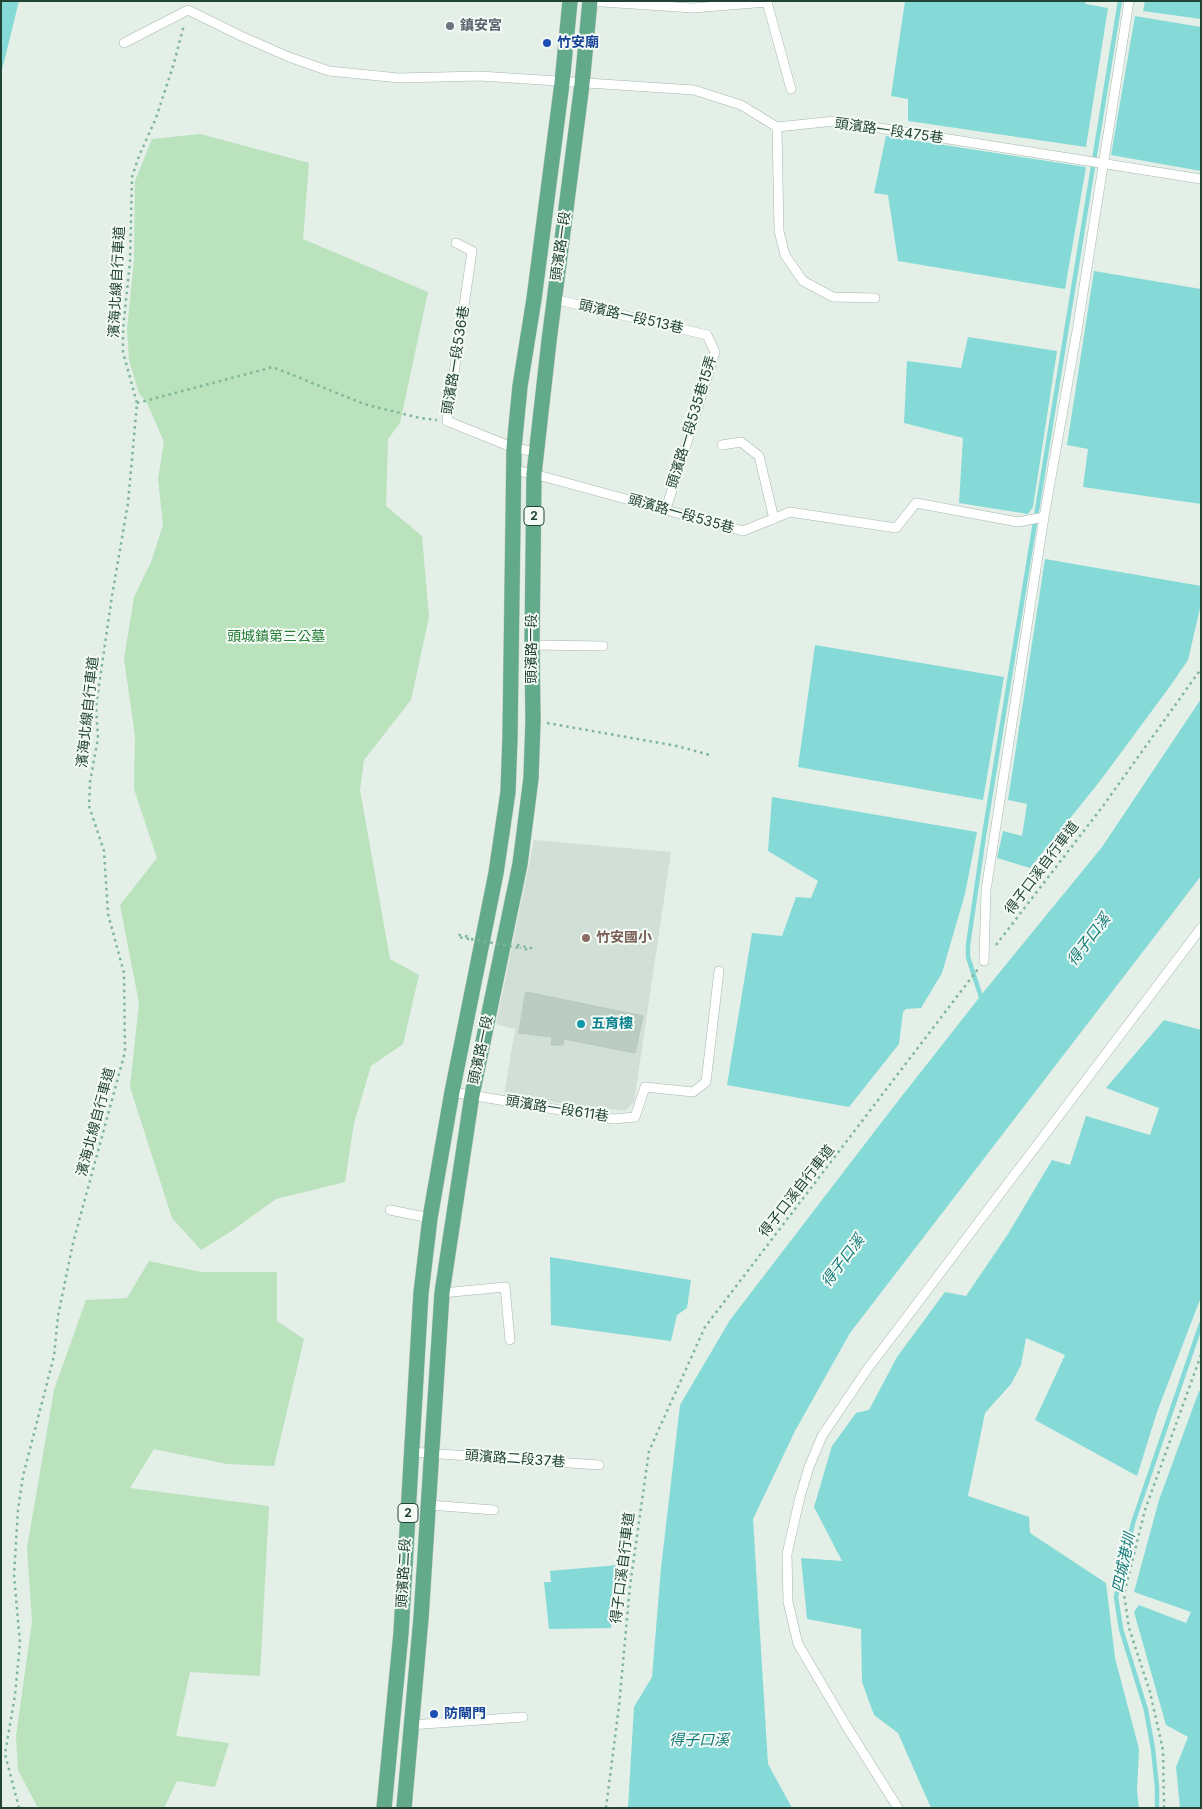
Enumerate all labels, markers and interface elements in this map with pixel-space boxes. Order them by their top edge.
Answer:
place label: 鎮安宮 [460,18,502,34]
marker: 鎮安宮 [444,20,456,32]
place label: 竹安廟 [557,35,599,51]
marker: 竹安廟 [541,37,553,49]
street label: 頭濱路一段475巷 [834,115,944,147]
street label: 頭濱路一段 [548,210,574,282]
street label: 濱海北線自行車道 [106,226,128,338]
street label: 頭濱路一段513巷 [577,297,685,337]
street label: 頭濱路一段536巷 [439,304,473,416]
street label: 頭濱路一段535巷15弄 [664,354,720,490]
street label: 頭濱路一段535巷 [626,491,736,537]
road number: 2 [524,506,544,526]
street label: 頭濱路一段 [524,614,540,684]
park label: 頭城鎮第三公墓 [227,629,325,645]
street label: 濱海北線自行車道 [74,655,102,769]
street label: 得子口溪自行車道 [1002,818,1082,918]
water label: 得子口溪 [1064,911,1114,969]
place label: 竹安國小 [596,930,652,946]
marker: 竹安國小 [580,932,592,944]
street label: 頭濱路一段 [466,1014,496,1086]
place label: 五育樓 [591,1016,633,1032]
marker: 五育樓 [575,1018,587,1030]
street label: 濱海北線自行車道 [73,1066,119,1178]
street label: 頭濱路一段611巷 [504,1093,610,1125]
street label: 得子口溪自行車道 [756,1142,838,1240]
water label: 得子口溪 [818,1232,868,1290]
street label: 頭濱路二段37巷 [464,1447,566,1471]
road number: 2 [398,1504,418,1522]
street label: 得子口溪自行車道 [608,1511,638,1625]
water label: 四城港圳 [1109,1532,1139,1594]
street label: 頭濱路二段 [394,1538,414,1608]
place label: 防閘門 [444,1706,486,1722]
marker: 防閘門 [428,1708,440,1720]
water label: 得子口溪 [669,1731,729,1749]

